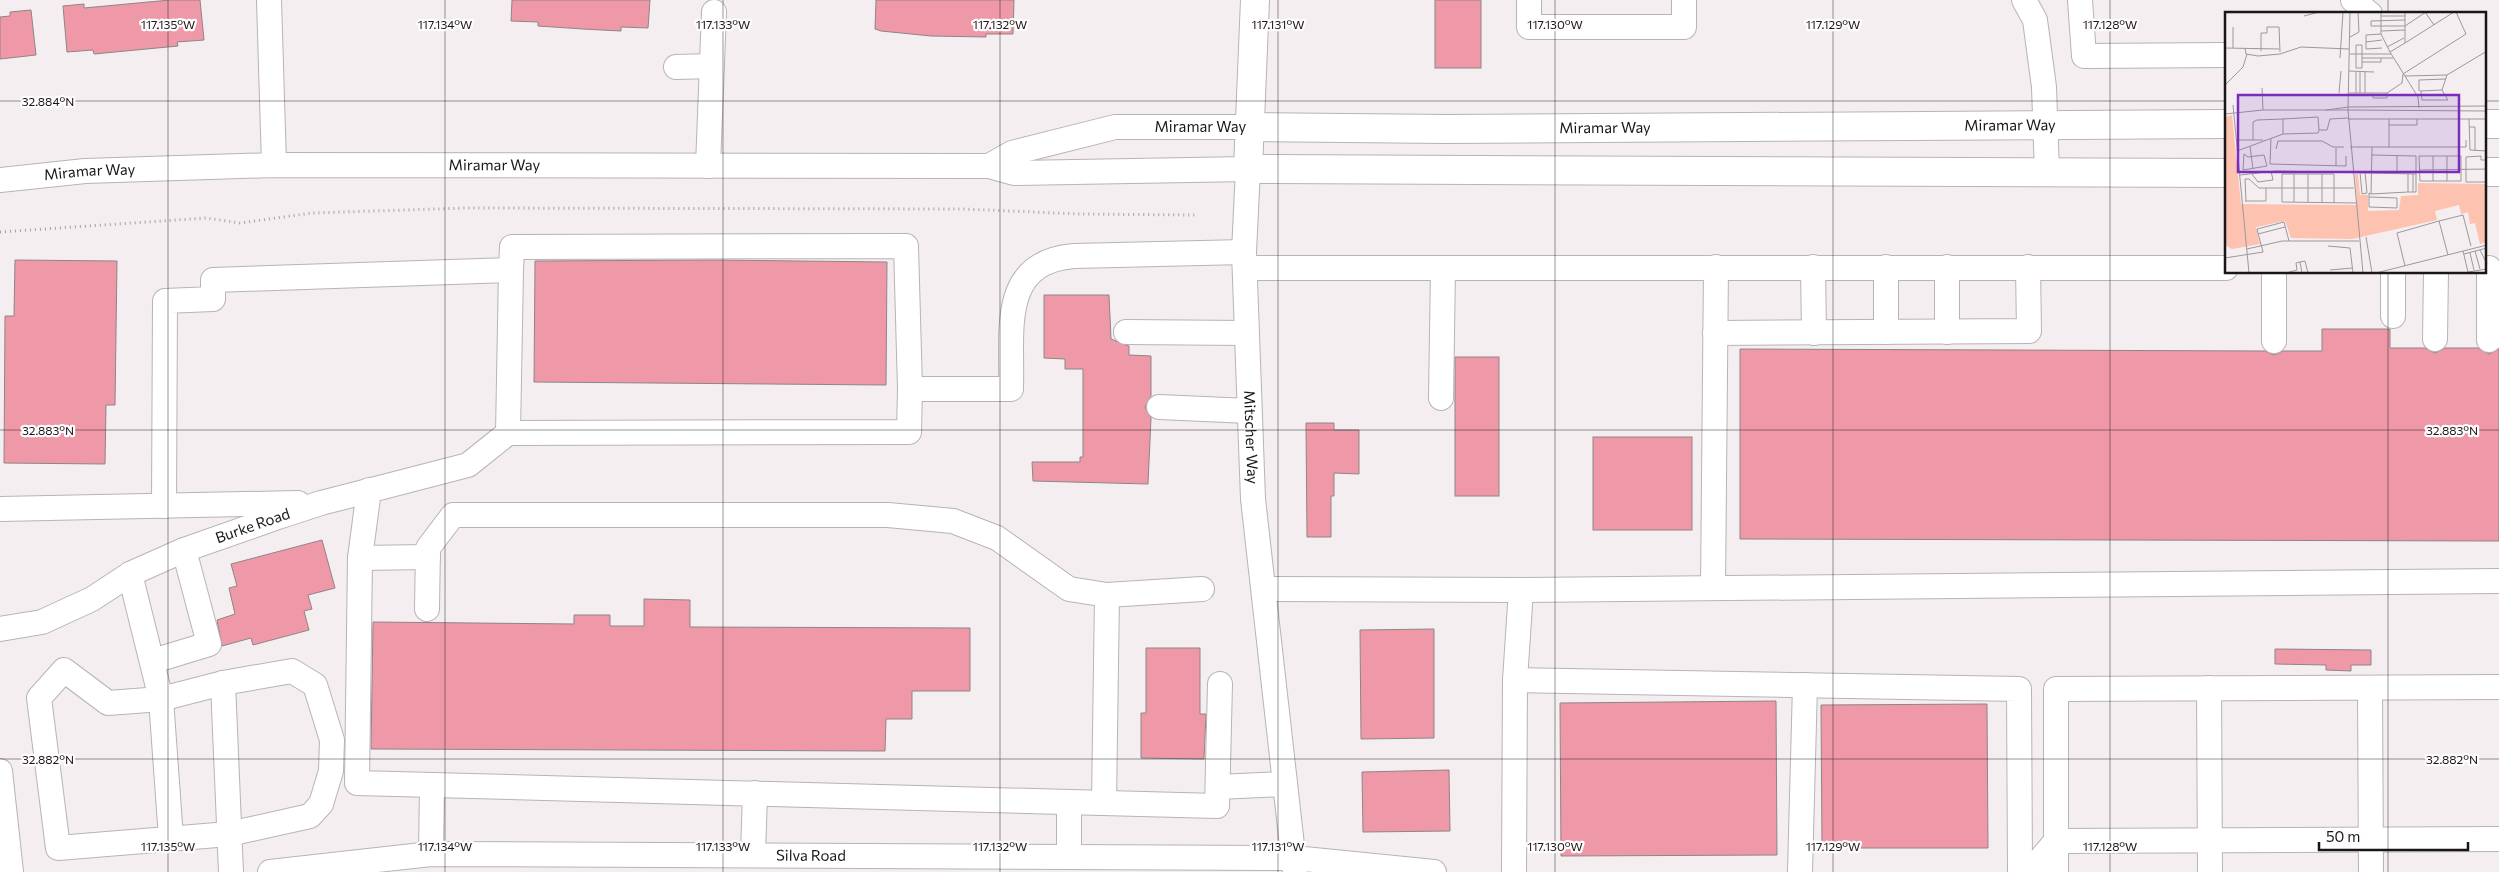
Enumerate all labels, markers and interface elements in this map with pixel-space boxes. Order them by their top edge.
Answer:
inset map [2225,12,2486,274]
text: 117.135°W [141,17,195,31]
text: 117.134°W [418,17,472,31]
text: 117.133°W [696,17,750,31]
text: 117.132°W [973,17,1027,31]
text: 117.131°W [1252,17,1304,31]
text: 117.130°W [1527,17,1583,31]
text: 117.129°W [1806,17,1860,31]
text: 117.128°W [2083,17,2137,31]
text: 32.884°N [22,94,74,108]
street label: Miramar Way [1964,115,2056,134]
street label: Miramar Way [1154,117,1246,135]
street label: Miramar Way [1559,118,1651,136]
street label: Miramar Way [449,155,541,173]
street label: Miramar Way [43,159,136,183]
street label: Mitscher Way [1241,390,1262,485]
text: 32.883°N [22,423,74,437]
text: 32.883°N [2426,423,2478,437]
street label: Burke Road [213,504,292,546]
text: 32.882°N [22,752,74,766]
text: 32.882°N [2426,752,2478,766]
scale bar [2319,820,2468,852]
text: 50 m [2326,827,2360,845]
text: 117.135°W [141,839,195,853]
text: 117.134°W [418,839,472,853]
text: 117.133°W [696,839,750,853]
text: 117.132°W [973,839,1027,853]
text: 117.131°W [1252,839,1304,853]
text: 117.130°W [1527,839,1583,853]
text: 117.129°W [1806,839,1860,853]
text: 117.128°W [2083,839,2137,853]
street label: Silva Road [776,846,846,864]

